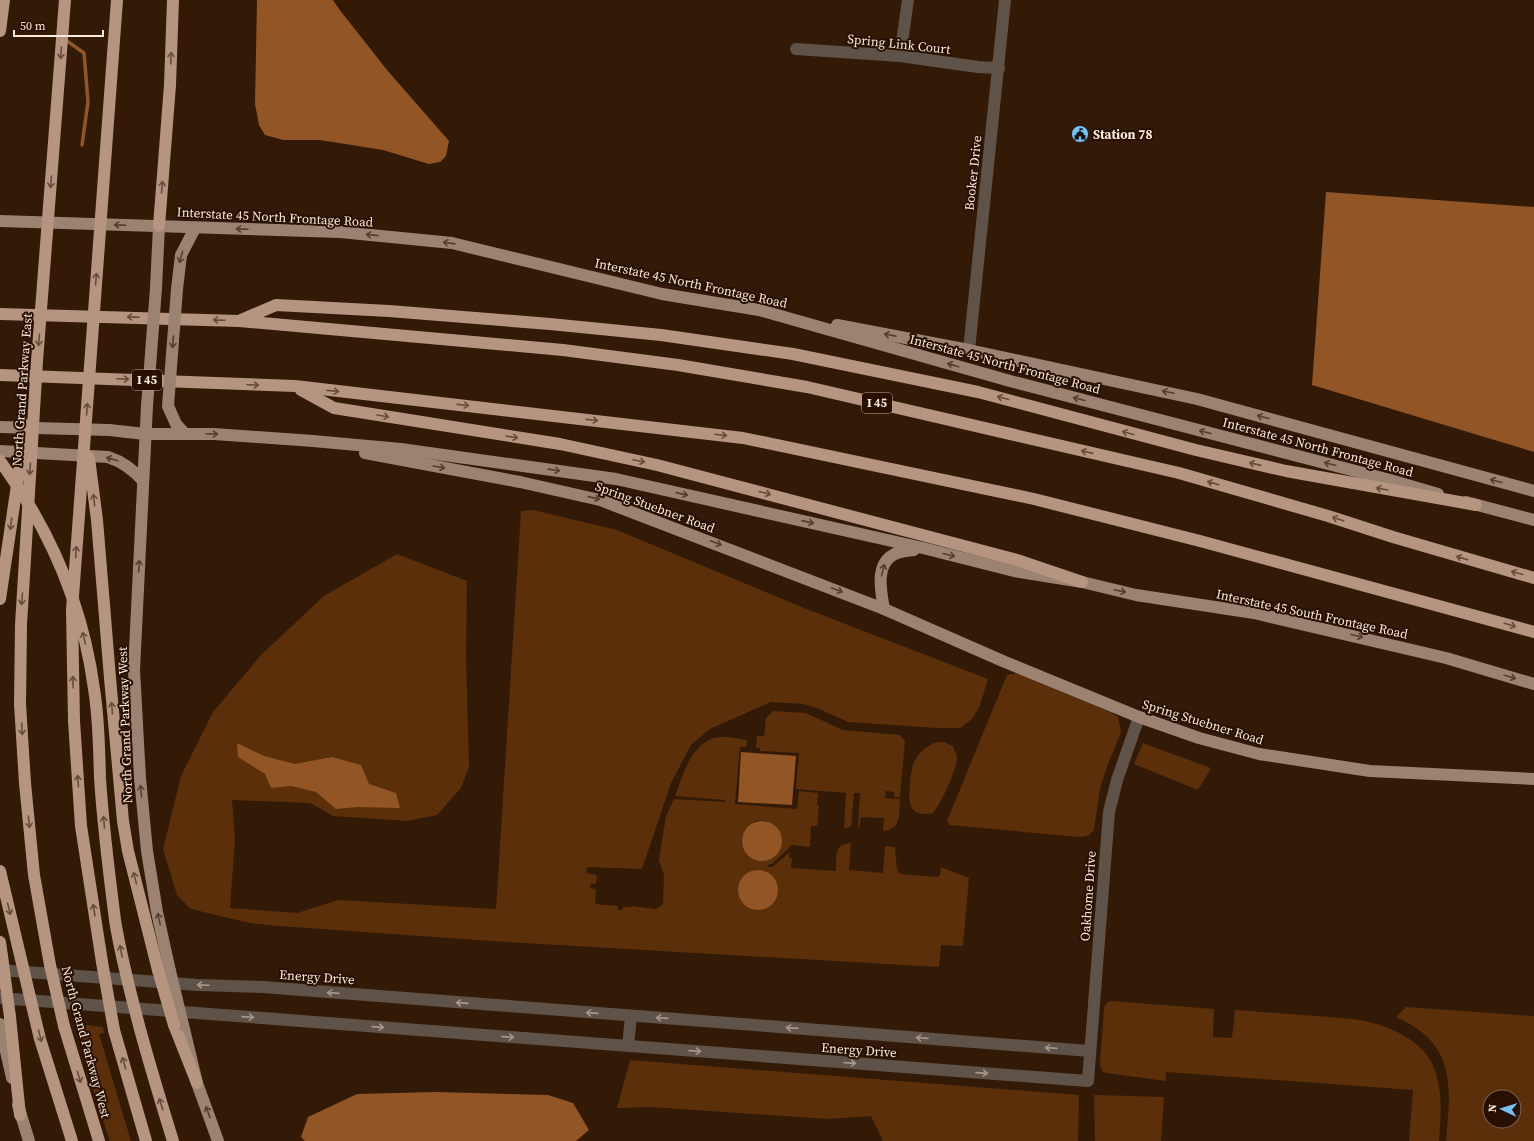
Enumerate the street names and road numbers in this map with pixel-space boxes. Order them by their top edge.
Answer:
street label: Spring Link Court [847,30,952,58]
street label: Booker Drive [961,134,985,212]
street label: Interstate 45 North Frontage Road [176,203,374,231]
street label: Interstate 45 North Frontage Road [593,254,790,312]
street label: North Grand Parkway East [8,312,36,467]
street label: Interstate 45 North Frontage Road [908,330,1103,398]
road number: I 45 [132,370,162,390]
road number: I 45 [862,393,892,413]
street label: Interstate 45 North Frontage Road [1221,413,1416,481]
street label: Spring Stuebner Road [593,477,718,537]
street label: Interstate 45 South Frontage Road [1215,585,1410,643]
street label: North Grand Parkway West [114,646,136,804]
street label: Spring Stuebner Road [1140,695,1266,749]
street label: Oakhome Drive [1076,850,1100,942]
street label: North Grand Parkway West [58,964,115,1121]
street label: Energy Drive [279,966,356,988]
street label: Energy Drive [821,1039,898,1061]

